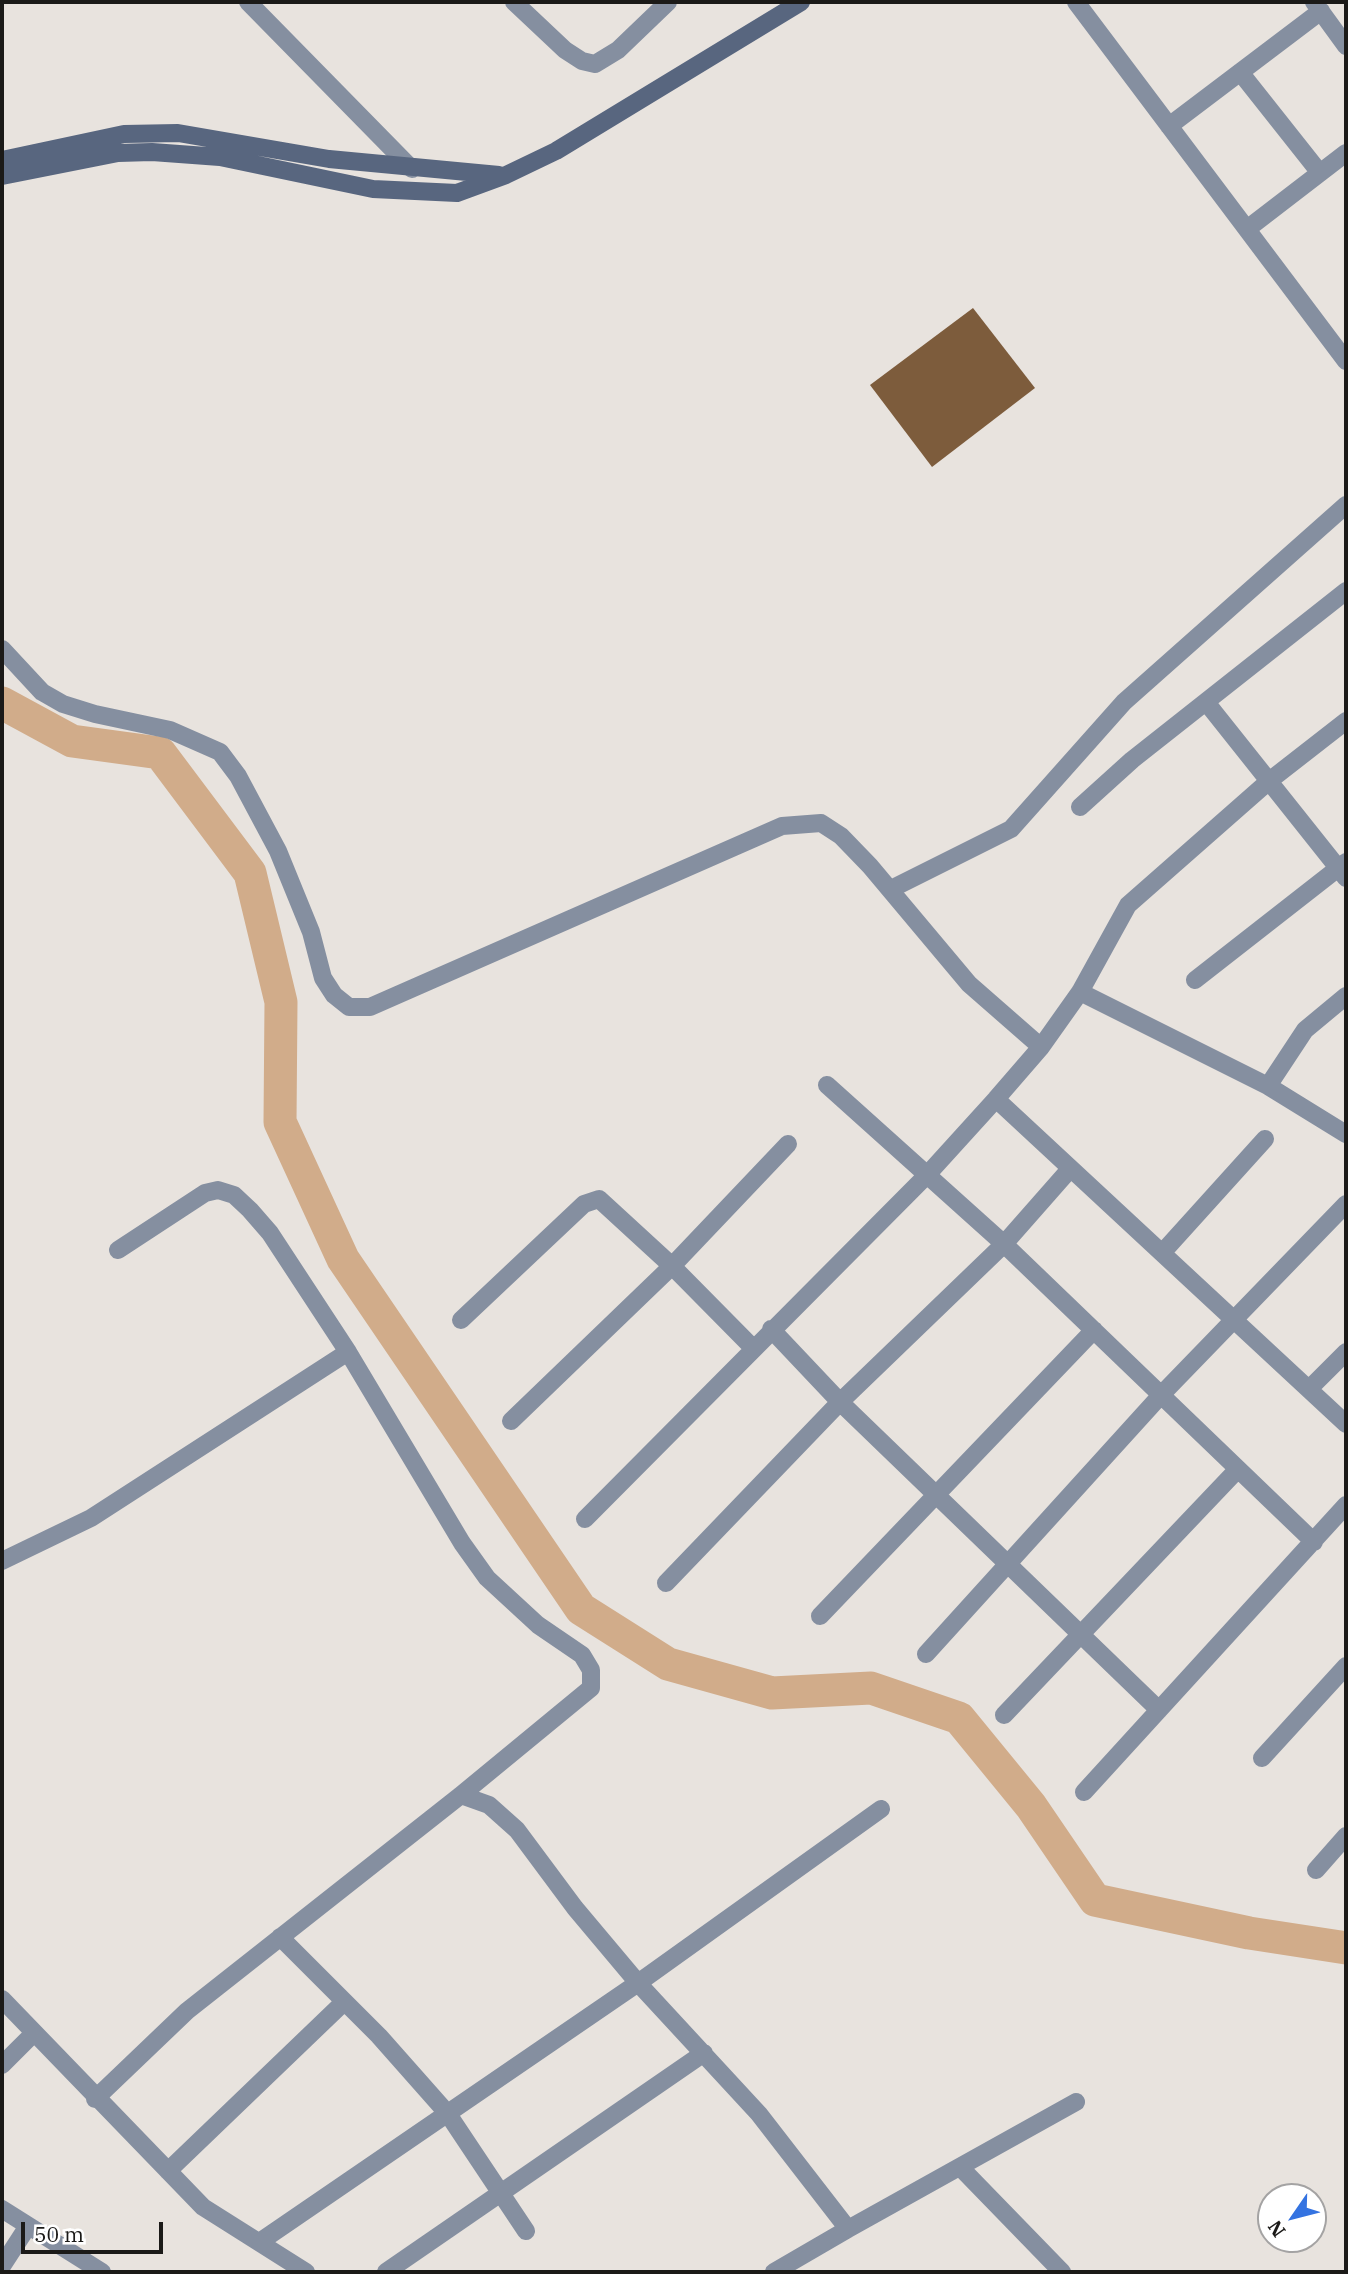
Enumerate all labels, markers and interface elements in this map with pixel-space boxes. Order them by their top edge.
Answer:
north arrow [1257,2183,1327,2253]
scale bar [24,2208,166,2252]
text: N [1262,2216,1291,2242]
text: 50 m [34,2220,84,2248]

